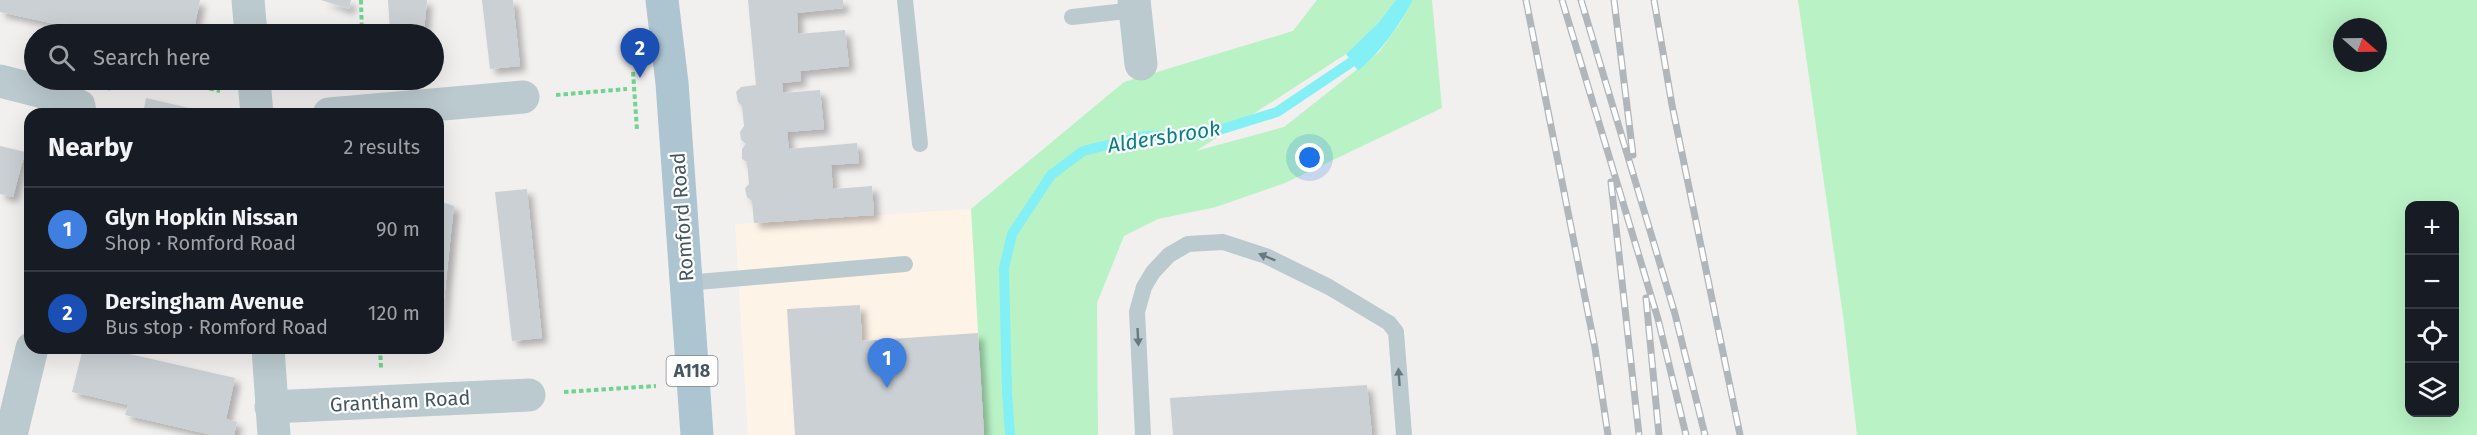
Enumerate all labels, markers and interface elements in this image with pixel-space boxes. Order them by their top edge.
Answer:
north arrow [2333,18,2387,72]
search box [24,24,444,90]
pin: 2 [620,28,660,78]
icon: search [45,41,78,74]
text: Search here [93,44,211,71]
water label: Aldersbrook [1105,115,1222,159]
text: Nearby [48,132,133,163]
text: 2 results [343,135,420,159]
your location [1295,143,1324,172]
street label: Romford Road [666,152,698,282]
map controls [2405,201,2459,417]
button: + [2405,201,2459,255]
text: Glyn Hopkin Nissan [105,204,298,231]
text: 1 [63,217,72,241]
text: 90 m [376,217,420,241]
text: Shop · Romford Road [105,231,296,255]
one-way arrow [1258,252,1276,261]
button: − [2405,255,2459,309]
text: Dersingham Avenue [105,288,304,315]
text: 2 [62,301,73,325]
text: 120 m [368,301,420,325]
button: locate [2405,309,2459,363]
text: Bus stop · Romford Road [105,315,328,339]
one-way arrow [1134,327,1143,346]
pin: 1 [868,338,906,388]
road number: A118 [666,356,718,386]
button: layers [2405,363,2459,417]
one-way arrow [1395,367,1404,386]
street label: Grantham Road [329,385,471,417]

